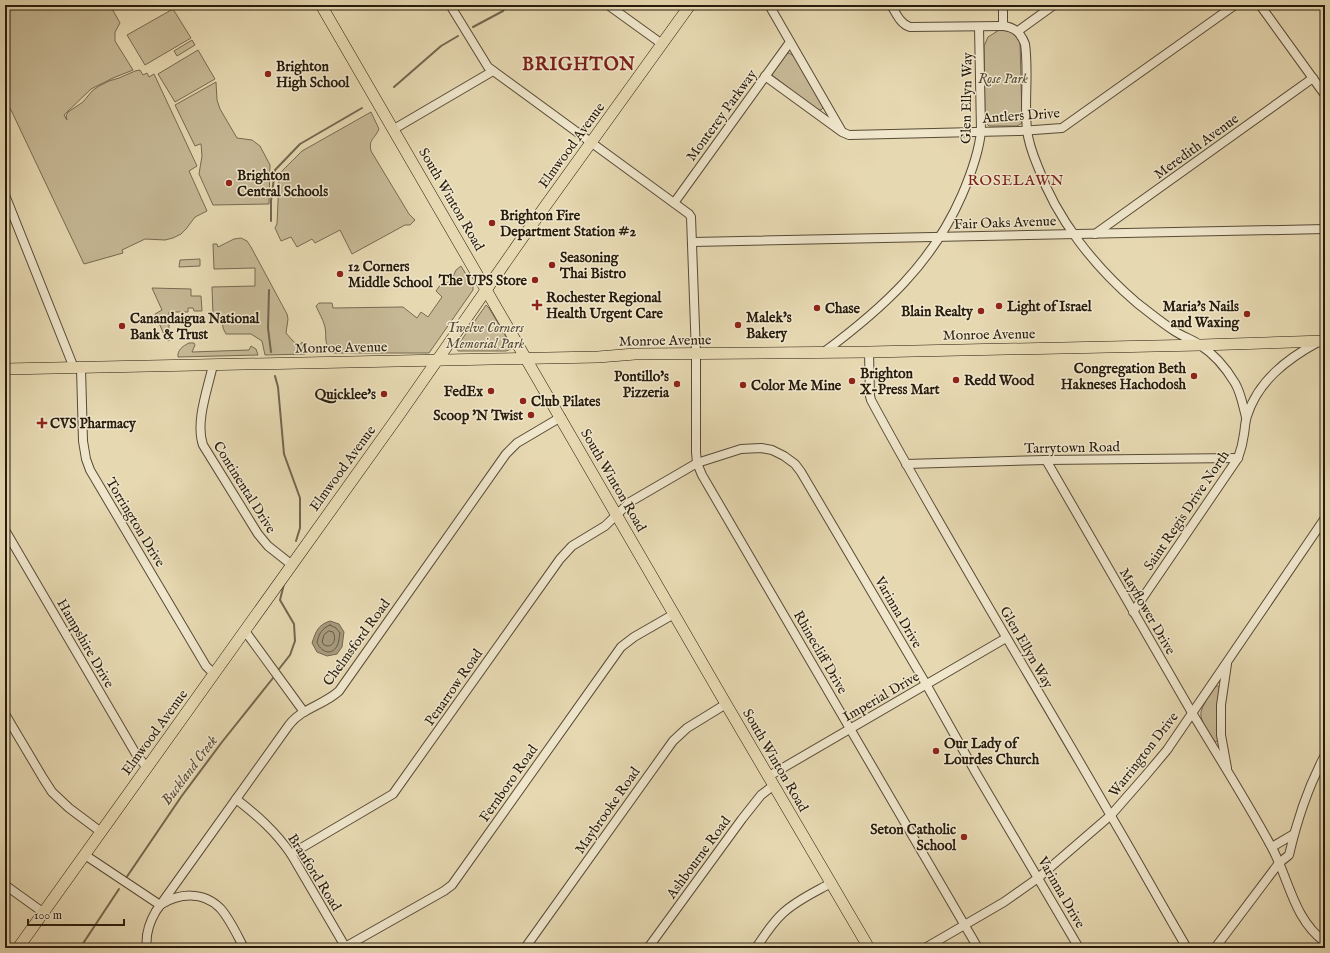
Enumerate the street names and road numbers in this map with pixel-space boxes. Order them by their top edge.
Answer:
street label: Glen Ellyn Way [957,52,977,144]
street label: Monterey Parkway [682,66,761,165]
street label: Elmwood Avenue [535,99,609,192]
street label: Antlers Drive [981,104,1061,128]
street label: Meredith Avenue [1151,110,1243,184]
street label: South Winton Road [414,145,488,255]
street label: Fair Oaks Avenue [953,212,1057,234]
street label: Monroe Avenue [942,325,1036,345]
street label: Monroe Avenue [618,331,712,351]
street label: Monroe Avenue [294,338,388,358]
street label: Elmwood Avenue [306,422,380,515]
street label: South Winton Road [576,426,650,536]
street label: Continental Drive [209,438,280,537]
street label: Tarrytown Road [1024,438,1121,458]
street label: Saint Regis Drive North [1140,447,1234,574]
street label: Torrington Drive [101,475,169,571]
street label: Mayflower Drive [1115,565,1180,659]
street label: Varinna Drive [870,573,926,652]
street label: Chelmsford Road [319,595,395,690]
street label: Hampshire Drive [52,596,118,692]
street label: Glen Ellyn Way [995,603,1057,692]
street label: Rhinecliff Drive [789,608,852,698]
street label: Penarrow Road [421,645,487,729]
street label: Imperial Drive [840,667,923,726]
street label: Elmwood Avenue [118,686,192,779]
street label: South Winton Road [738,706,812,816]
street label: Warrington Drive [1105,708,1183,801]
street label: Fernboro Road [476,741,542,826]
street label: Maybrooke Road [571,763,645,858]
street label: Ashbourne Road [662,812,735,903]
street label: Branford Road [283,831,345,915]
street label: Varinna Drive [1033,853,1089,932]

